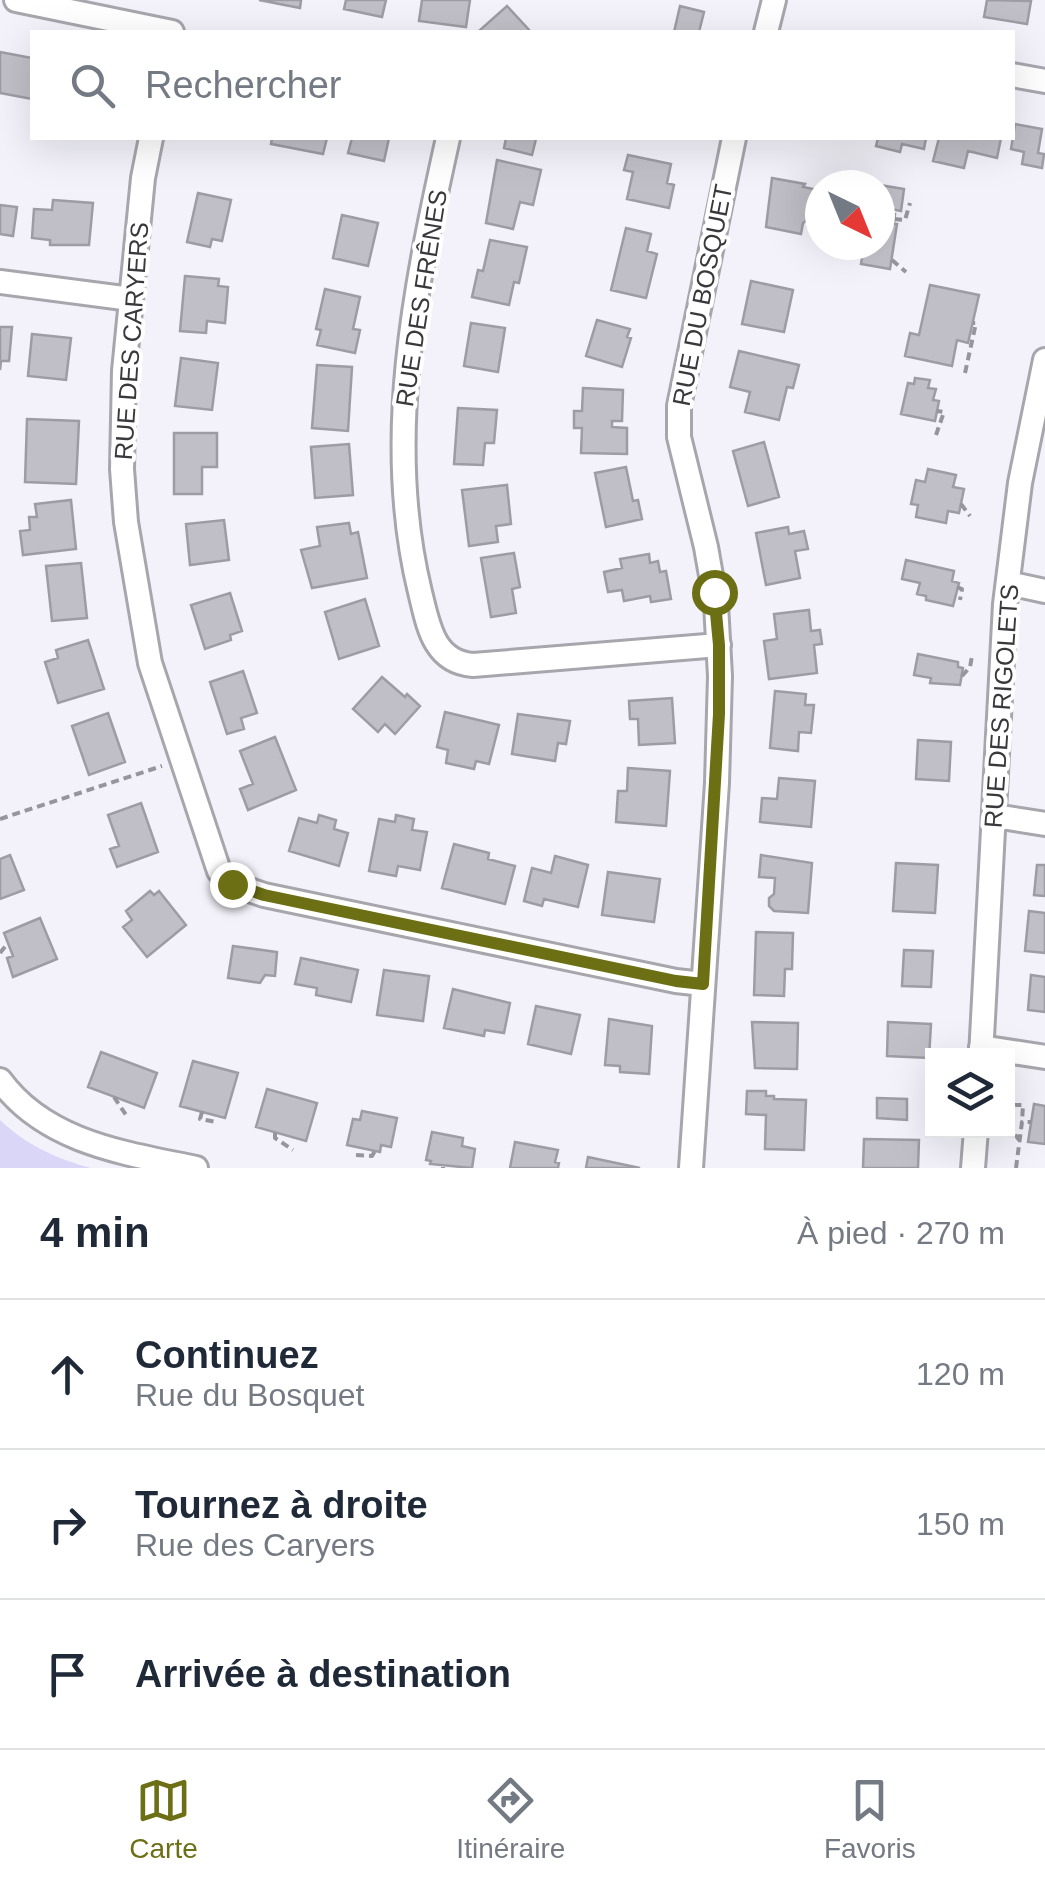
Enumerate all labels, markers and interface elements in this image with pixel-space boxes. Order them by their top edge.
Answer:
search box [30,30,1015,140]
icon: search [65,58,120,113]
text: Rechercher [145,64,341,106]
north arrow [805,170,895,260]
street label: RUE DU BOSQUET [667,182,737,408]
street label: RUE DES FRÊNES [390,187,452,409]
street label: RUE DES CARYERS [109,221,153,461]
route start [692,570,738,616]
street label: RUE DES RIGOLETS [979,583,1023,829]
route end [210,862,256,908]
map controls [925,1048,1015,1138]
button: layers [925,1048,1015,1138]
text: 4 min [40,1209,150,1256]
text: À pied · 270 m [797,1215,1005,1251]
text: Continuez [135,1334,319,1376]
icon: ahead [40,1347,95,1402]
text: 120 m [916,1356,1005,1392]
text: Rue du Bosquet [135,1377,365,1413]
text: Tournez à droite [135,1484,428,1526]
icon: right [40,1497,95,1552]
text: 150 m [916,1506,1005,1542]
text: Rue des Caryers [135,1527,375,1563]
icon: arrive [40,1647,95,1702]
text: Arrivée à destination [135,1653,511,1695]
tab: Carte [129,1773,198,1865]
tab: Itinéraire [456,1773,565,1865]
tab: Favoris [824,1773,916,1865]

